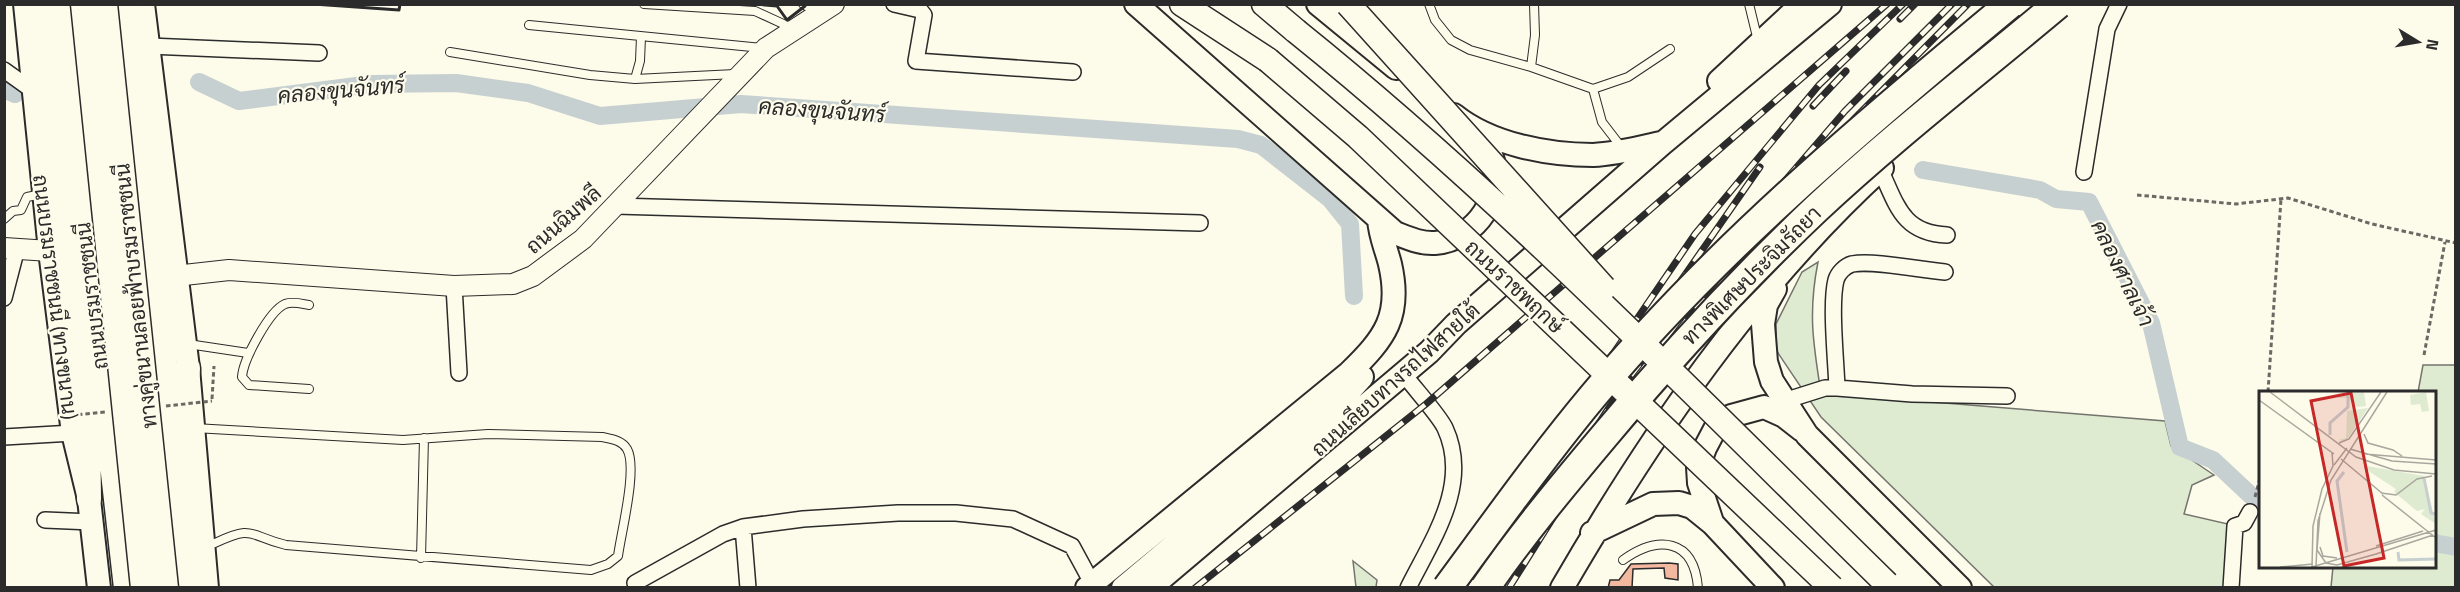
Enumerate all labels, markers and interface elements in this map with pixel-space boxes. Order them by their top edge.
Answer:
north arrow [2388,12,2448,72]
text: N [2420,37,2446,53]
water label: คลองขุนจันทร์ [276,67,409,112]
water label: คลองขุนจันทร์ [757,89,890,132]
street label: ทางคู่ขนานลอยฟ้าบรมราชชนนี [105,162,165,430]
street label: ถนนบรมราชชนนี (ทางขนาน) [25,173,87,421]
street label: ถนนฉิมพลี [518,177,608,261]
street label: ทางพิเศษประจิมรัถยา [1674,198,1828,352]
water label: คลองศาลเจ้า [2082,214,2164,332]
street label: ถนนบรมราชชนนี [66,221,116,371]
street label: ถนนราชพฤกษ์ [1458,231,1572,341]
street label: ถนนเลียบทางรถไฟสายใต้ [1303,294,1487,464]
inset map [2259,391,2436,568]

